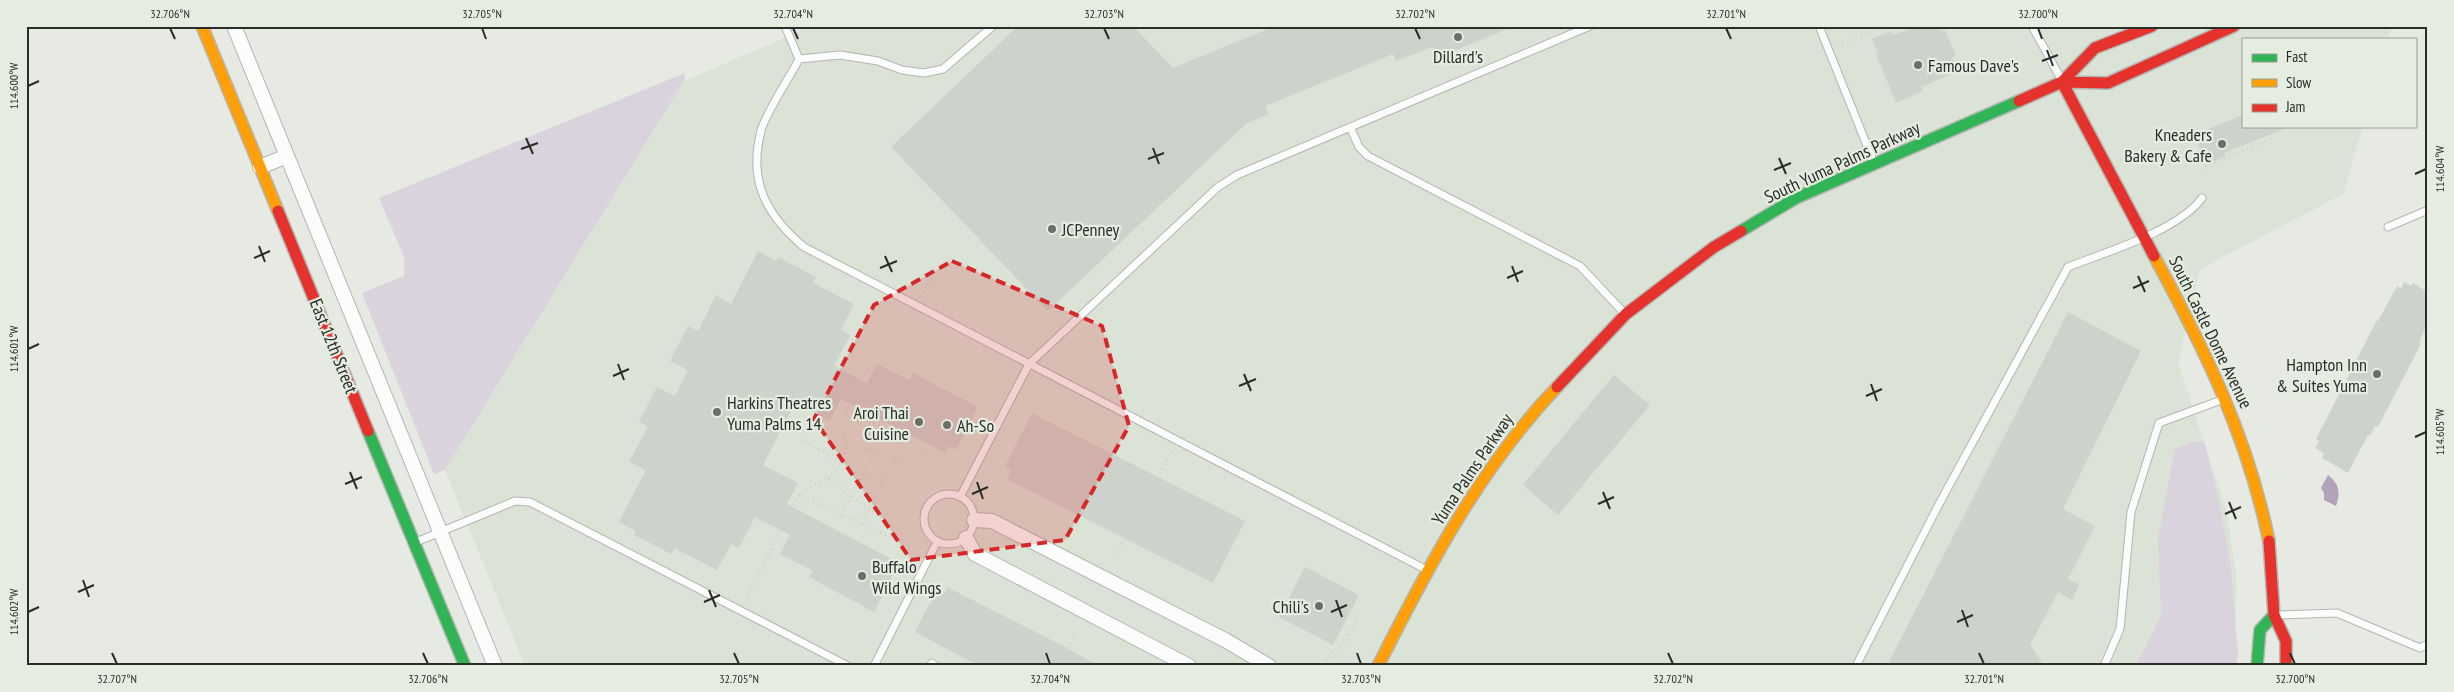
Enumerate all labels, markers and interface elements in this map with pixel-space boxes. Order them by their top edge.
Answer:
text: 32.706°N [150,6,190,21]
text: 32.705°N [462,6,502,21]
text: 32.704°N [773,6,813,21]
text: 32.703°N [1084,6,1124,21]
text: 32.702°N [1395,6,1435,21]
text: 32.701°N [1706,6,1746,21]
text: 32.700°N [2018,6,2058,21]
marker: Dillard's [1452,31,1464,43]
legend [2242,38,2416,128]
place label: Dillard's [1433,45,1483,68]
text: Fast [2286,47,2307,66]
place label: Famous Dave's [1928,54,2019,77]
marker: Famous Dave's [1912,59,1924,71]
text: 114.600°W [6,63,21,109]
text: Slow [2286,73,2311,92]
text: Jam [2285,97,2305,116]
street label: South Yuma Palms Parkway [1760,116,1924,208]
place label: Kneaders Bakery & Cafe [2124,123,2212,167]
marker: Kneaders Bakery & Cafe [2216,138,2228,150]
text: 114.604°W [2432,146,2447,192]
place label: JCPenney [1061,218,1120,241]
marker: JCPenney [1046,223,1058,235]
street label: South Castle Dome Avenue [2164,252,2258,412]
street label: East 12th Street [305,295,363,397]
text: 114.601°W [6,326,21,372]
place label: Hampton Inn & Suites Yuma [2276,353,2367,397]
marker: Hampton Inn & Suites Yuma [2371,368,2383,380]
place label: Harkins Theatres Yuma Palms 14 [727,391,831,435]
place label: Aroi Thai Cuisine [853,401,909,445]
marker: Harkins Theatres Yuma Palms 14 [711,406,723,418]
street label: Yuma Palms Parkway [1426,409,1518,529]
text: 114.605°W [2432,409,2447,455]
place label: Ah-So [957,414,994,437]
marker: Aroi Thai Cuisine [913,416,925,428]
marker: Ah-So [941,419,953,431]
place label: Buffalo Wild Wings [872,555,941,599]
marker: Buffalo Wild Wings [856,570,868,582]
text: 114.602°W [6,589,21,635]
place label: Chili's [1272,595,1309,618]
marker: Chili's [1313,600,1325,612]
text: 32.707°N [97,671,137,686]
text: 32.706°N [408,671,448,686]
text: 32.705°N [719,671,759,686]
text: 32.704°N [1030,671,1070,686]
text: 32.703°N [1341,671,1381,686]
text: 32.702°N [1653,671,1693,686]
text: 32.701°N [1964,671,2004,686]
text: 32.700°N [2275,671,2315,686]

